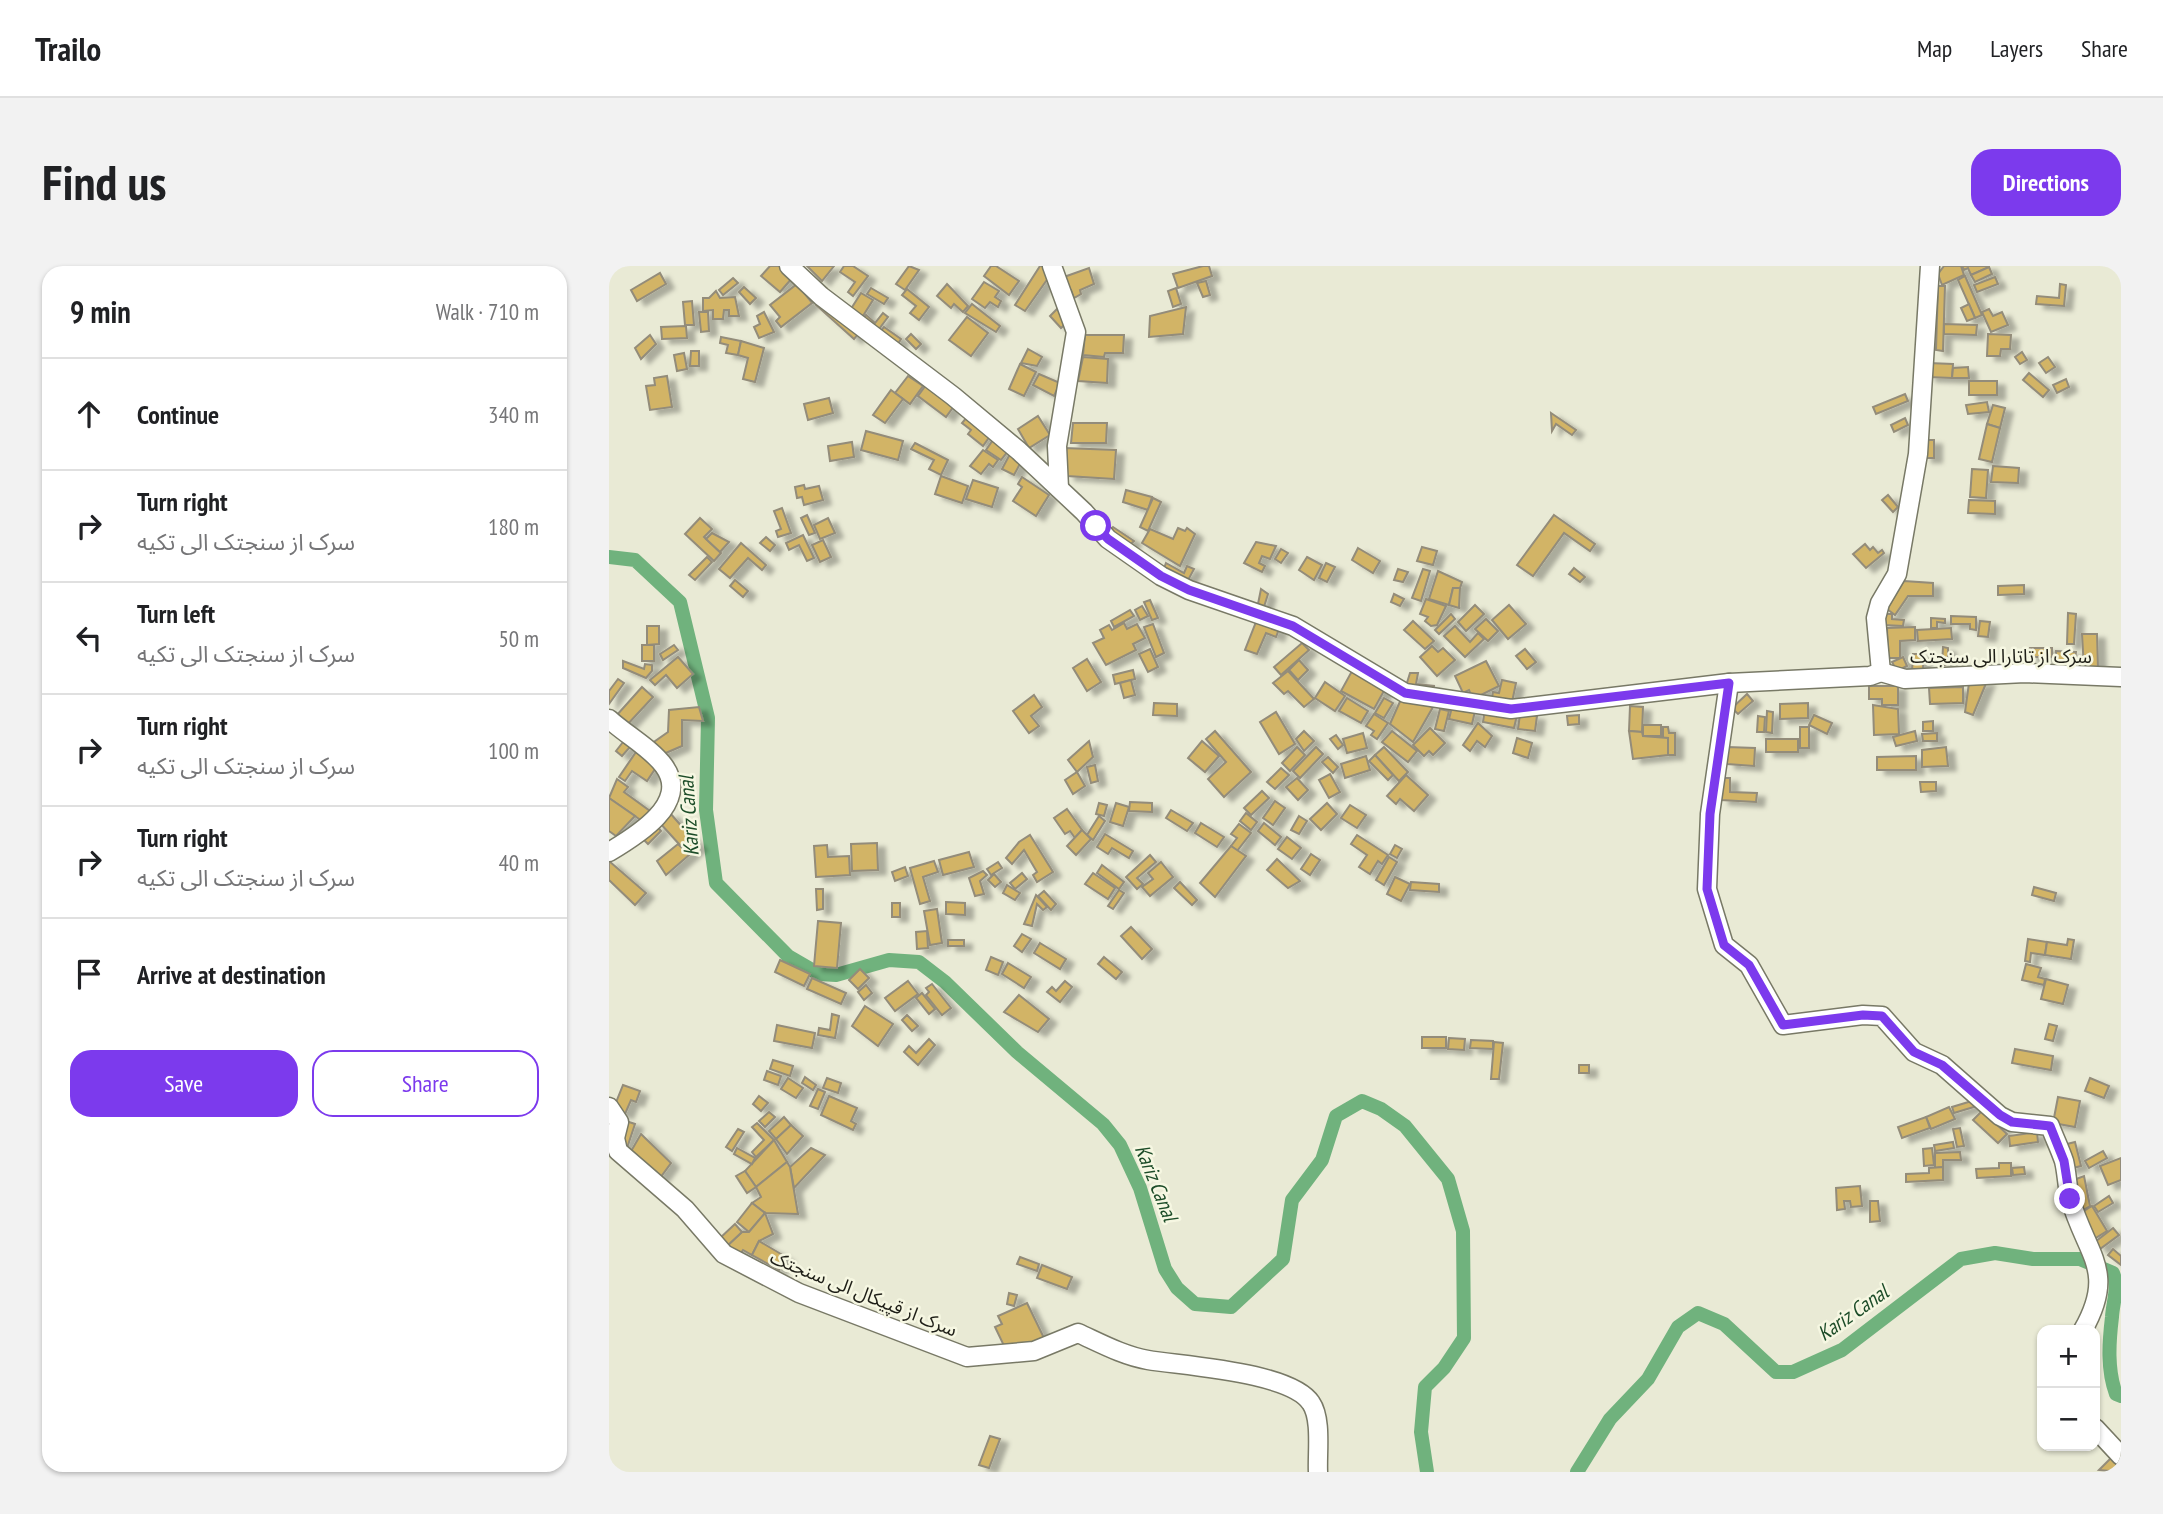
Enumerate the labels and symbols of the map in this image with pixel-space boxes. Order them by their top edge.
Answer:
route start [1080,510,1111,541]
street label: سرک از تاتارا الی سنجتک [1910,644,2092,668]
water label: Kariz Canal [672,773,705,857]
water label: Kariz Canal [1129,1140,1185,1227]
route end [2054,1183,2085,1214]
street label: سرک از قپیکال الی سنجتک [767,1244,961,1343]
water label: Kariz Canal [1812,1277,1895,1347]

